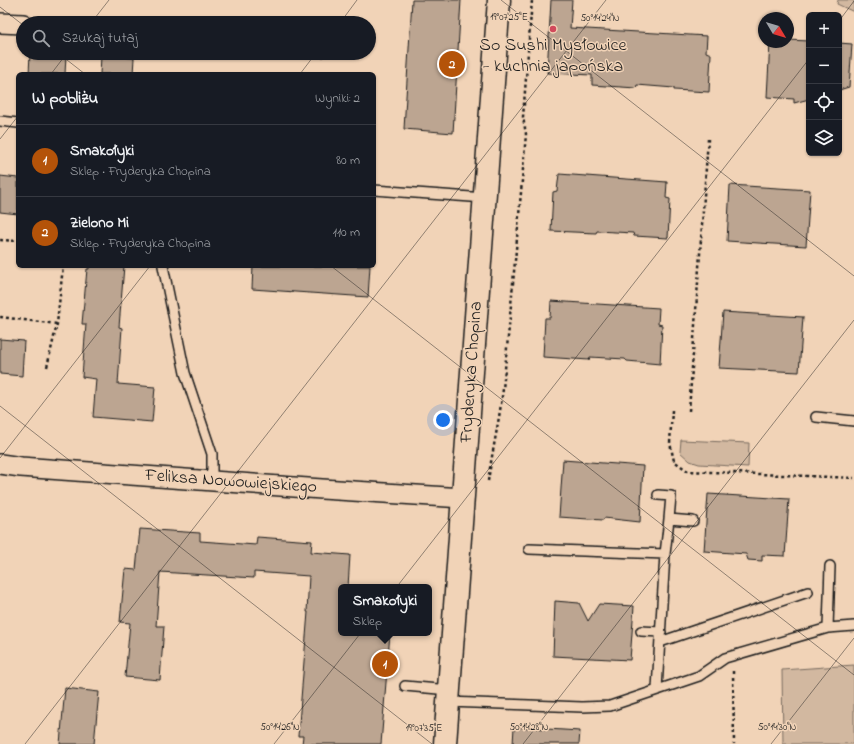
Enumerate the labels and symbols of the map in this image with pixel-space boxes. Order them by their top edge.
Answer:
text: 19°07'25"E [490,10,528,25]
text: 50°14'24"N [580,11,620,26]
north arrow [758,12,794,48]
marker: So Sushi Mysłowice - kuchnia japońska [548,24,558,34]
place label: So Sushi Mysłowice - kuchnia japońska [479,33,628,80]
pin: 2 [439,49,465,79]
street label: Fryderyka Chopina [454,300,490,445]
your location [433,410,453,430]
street label: Feliksa Nowowiejskiego [143,463,318,502]
pin: 1 [372,649,398,679]
text: 50°14'26"N [260,720,300,735]
text: 50°14'28"N [510,720,549,735]
text: 50°14'30"N [758,720,797,735]
text: 19°07'35"E [406,721,442,736]

